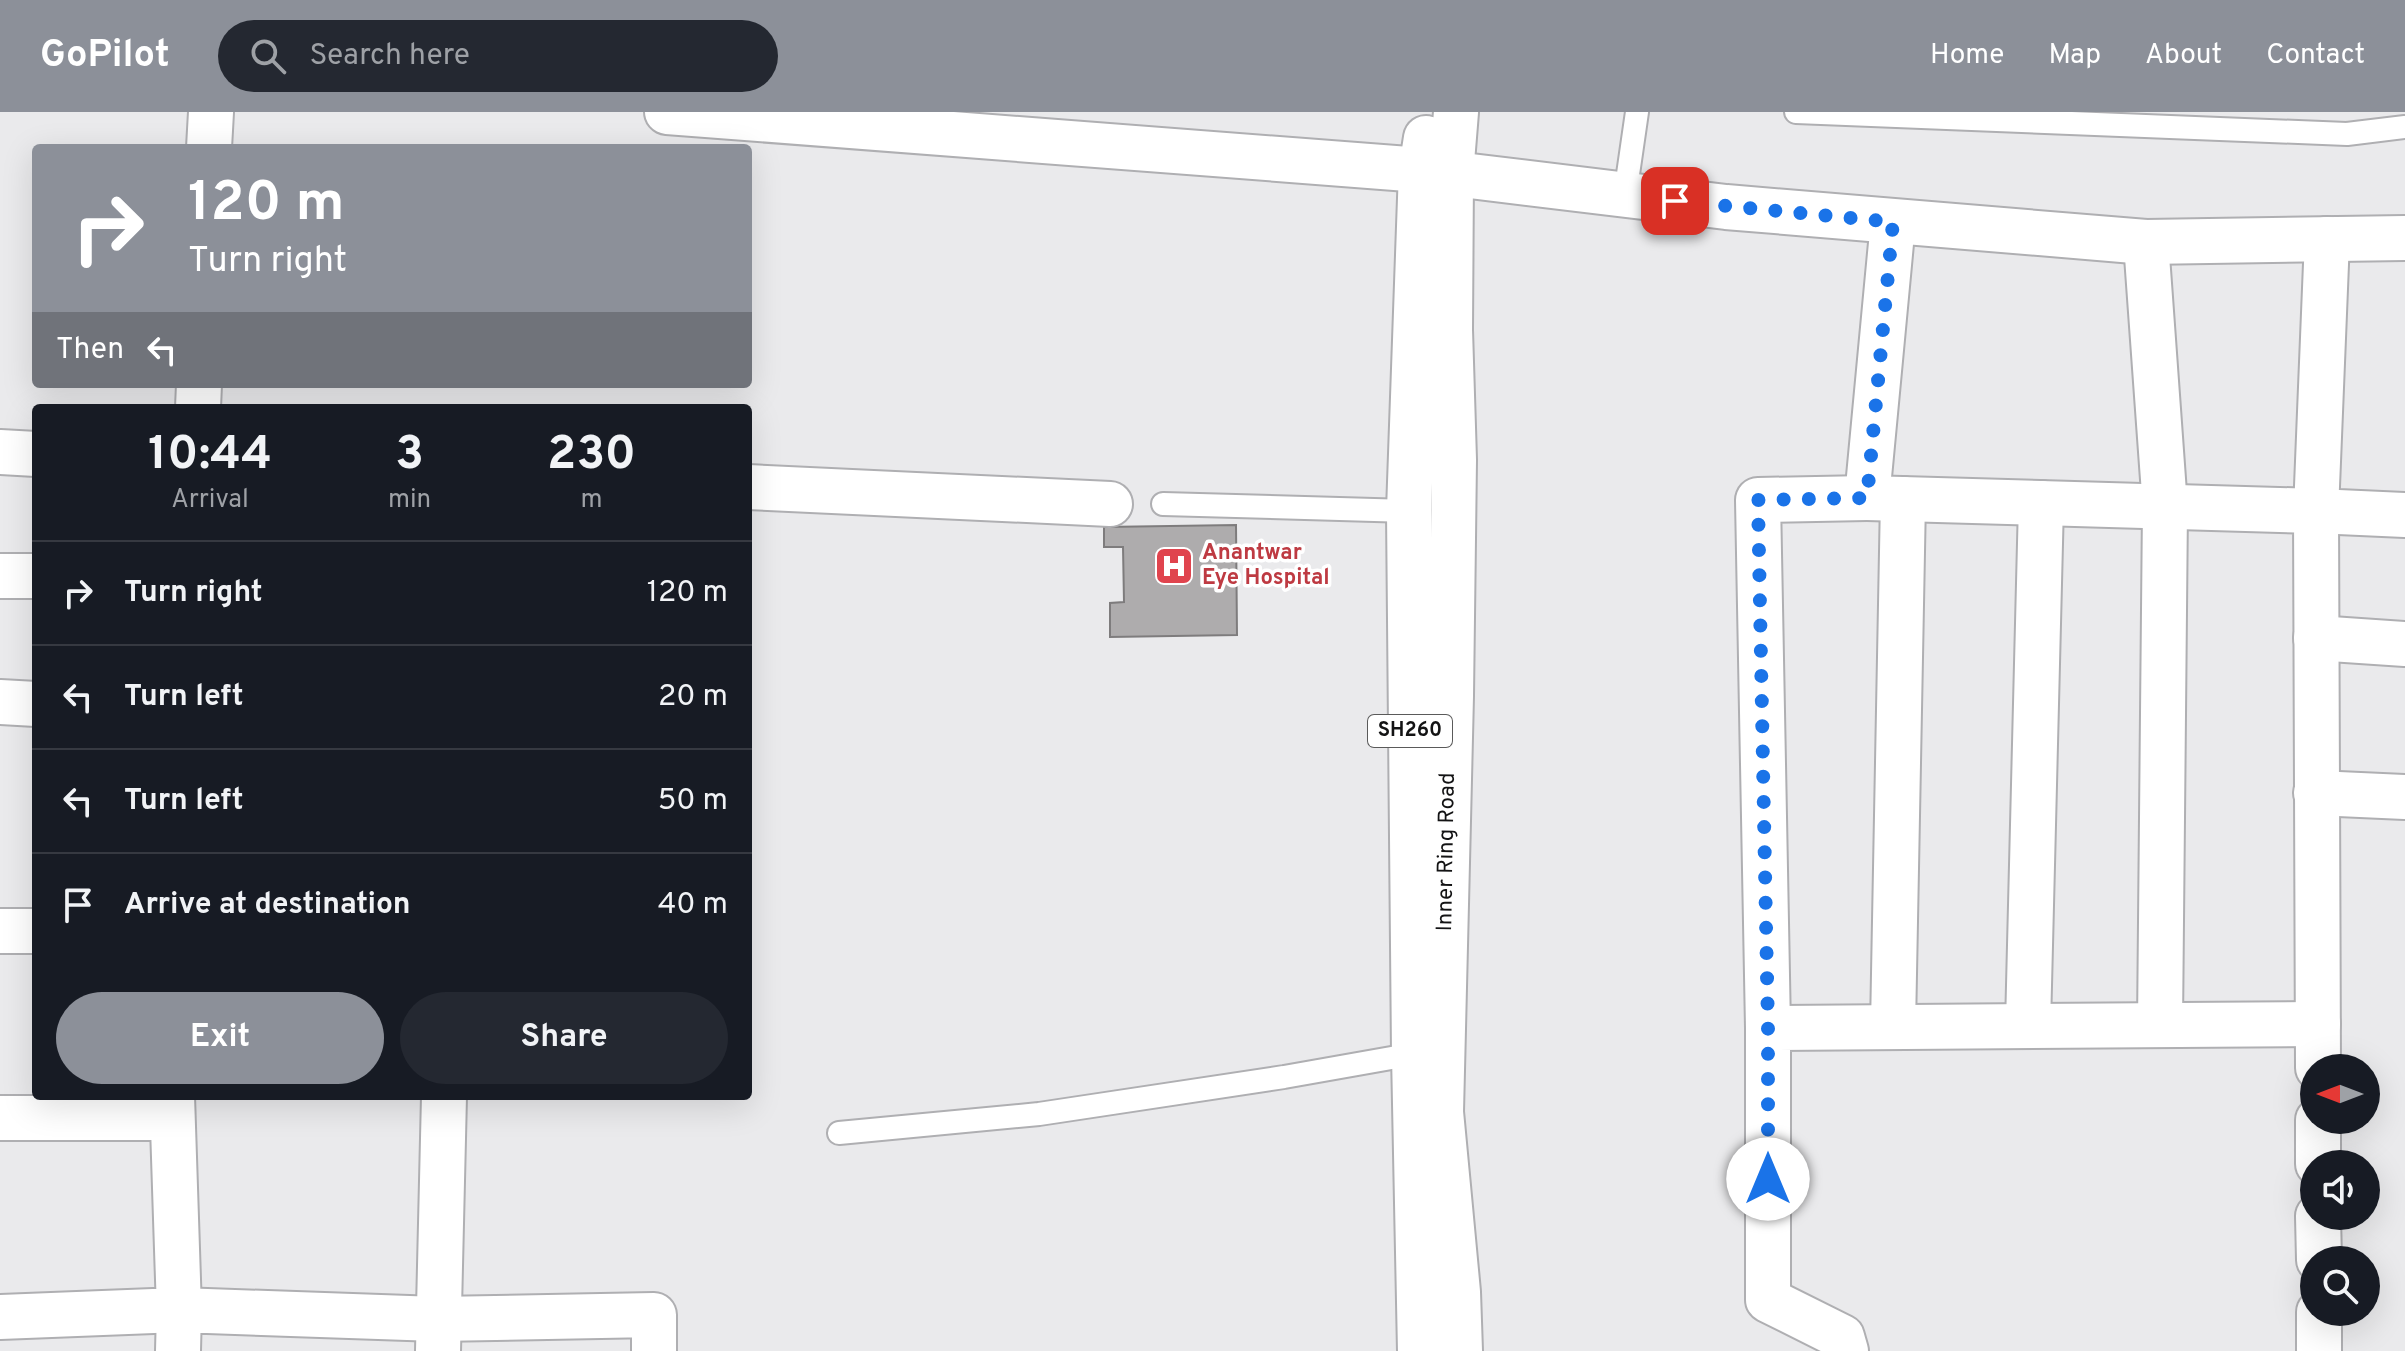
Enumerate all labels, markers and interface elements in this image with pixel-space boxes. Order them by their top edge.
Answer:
search box [218,20,778,92]
text: GoPilot [40,32,170,81]
icon: search [246,34,290,78]
text: Search here [310,38,470,75]
text: Home [1930,38,2004,74]
text: Map [2048,38,2101,74]
text: About [2145,38,2222,74]
text: Contact [2266,38,2365,74]
pin [1641,167,1709,235]
text: 120 m [188,170,345,240]
icon: right [56,176,160,280]
icon: arrive [1653,179,1697,223]
text: Turn right [188,239,347,285]
icon: left [140,328,184,372]
text: Then [56,332,124,369]
text: 10:44 [148,426,272,486]
text: 3 [395,426,424,486]
text: 230 [547,426,636,486]
text: Arrival [171,484,249,517]
text: min [388,484,431,517]
text: m [581,484,603,517]
place label: Anantwar Eye Hospital [1202,540,1330,592]
hospital icon: Anantwar Eye Hospital [1153,545,1195,587]
icon: right [56,571,100,615]
text: Turn right [124,575,262,612]
text: 120 m [647,575,728,612]
icon: left [56,675,100,719]
text: Turn left [124,679,244,716]
text: 20 m [658,679,728,716]
road number: SH260 [1368,715,1452,747]
street label: Inner Ring Road [1432,772,1462,932]
icon: left [56,779,100,823]
text: Turn left [124,783,244,820]
text: 50 m [658,783,728,820]
icon: arrive [56,883,100,927]
text: Arrive at destination [124,887,410,924]
text: 40 m [658,887,728,924]
button: Exit [56,992,384,1084]
button: Share [400,992,728,1084]
north arrow [2300,1054,2380,1134]
map controls [2300,1054,2380,1326]
position arrow [1726,1137,1810,1221]
button: sound [2300,1150,2380,1230]
button: search [2300,1246,2380,1326]

